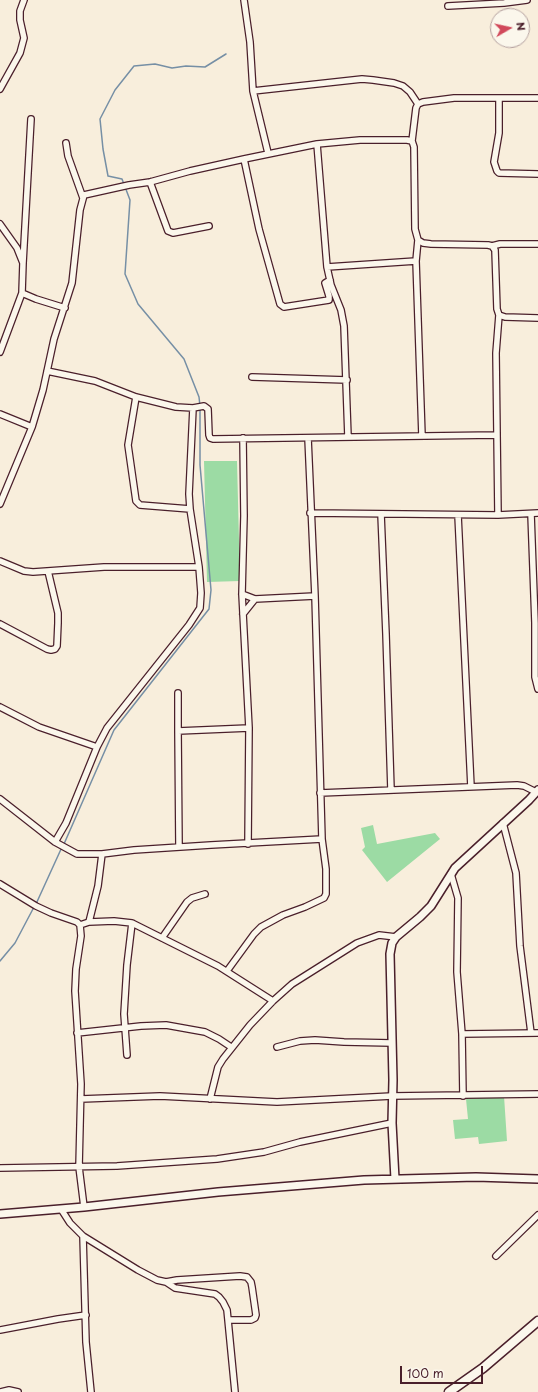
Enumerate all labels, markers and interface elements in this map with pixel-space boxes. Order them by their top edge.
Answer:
north arrow [490,8,530,48]
text: N [512,21,530,32]
scale bar [402,1358,485,1384]
text: 100 m [407,1364,444,1382]

